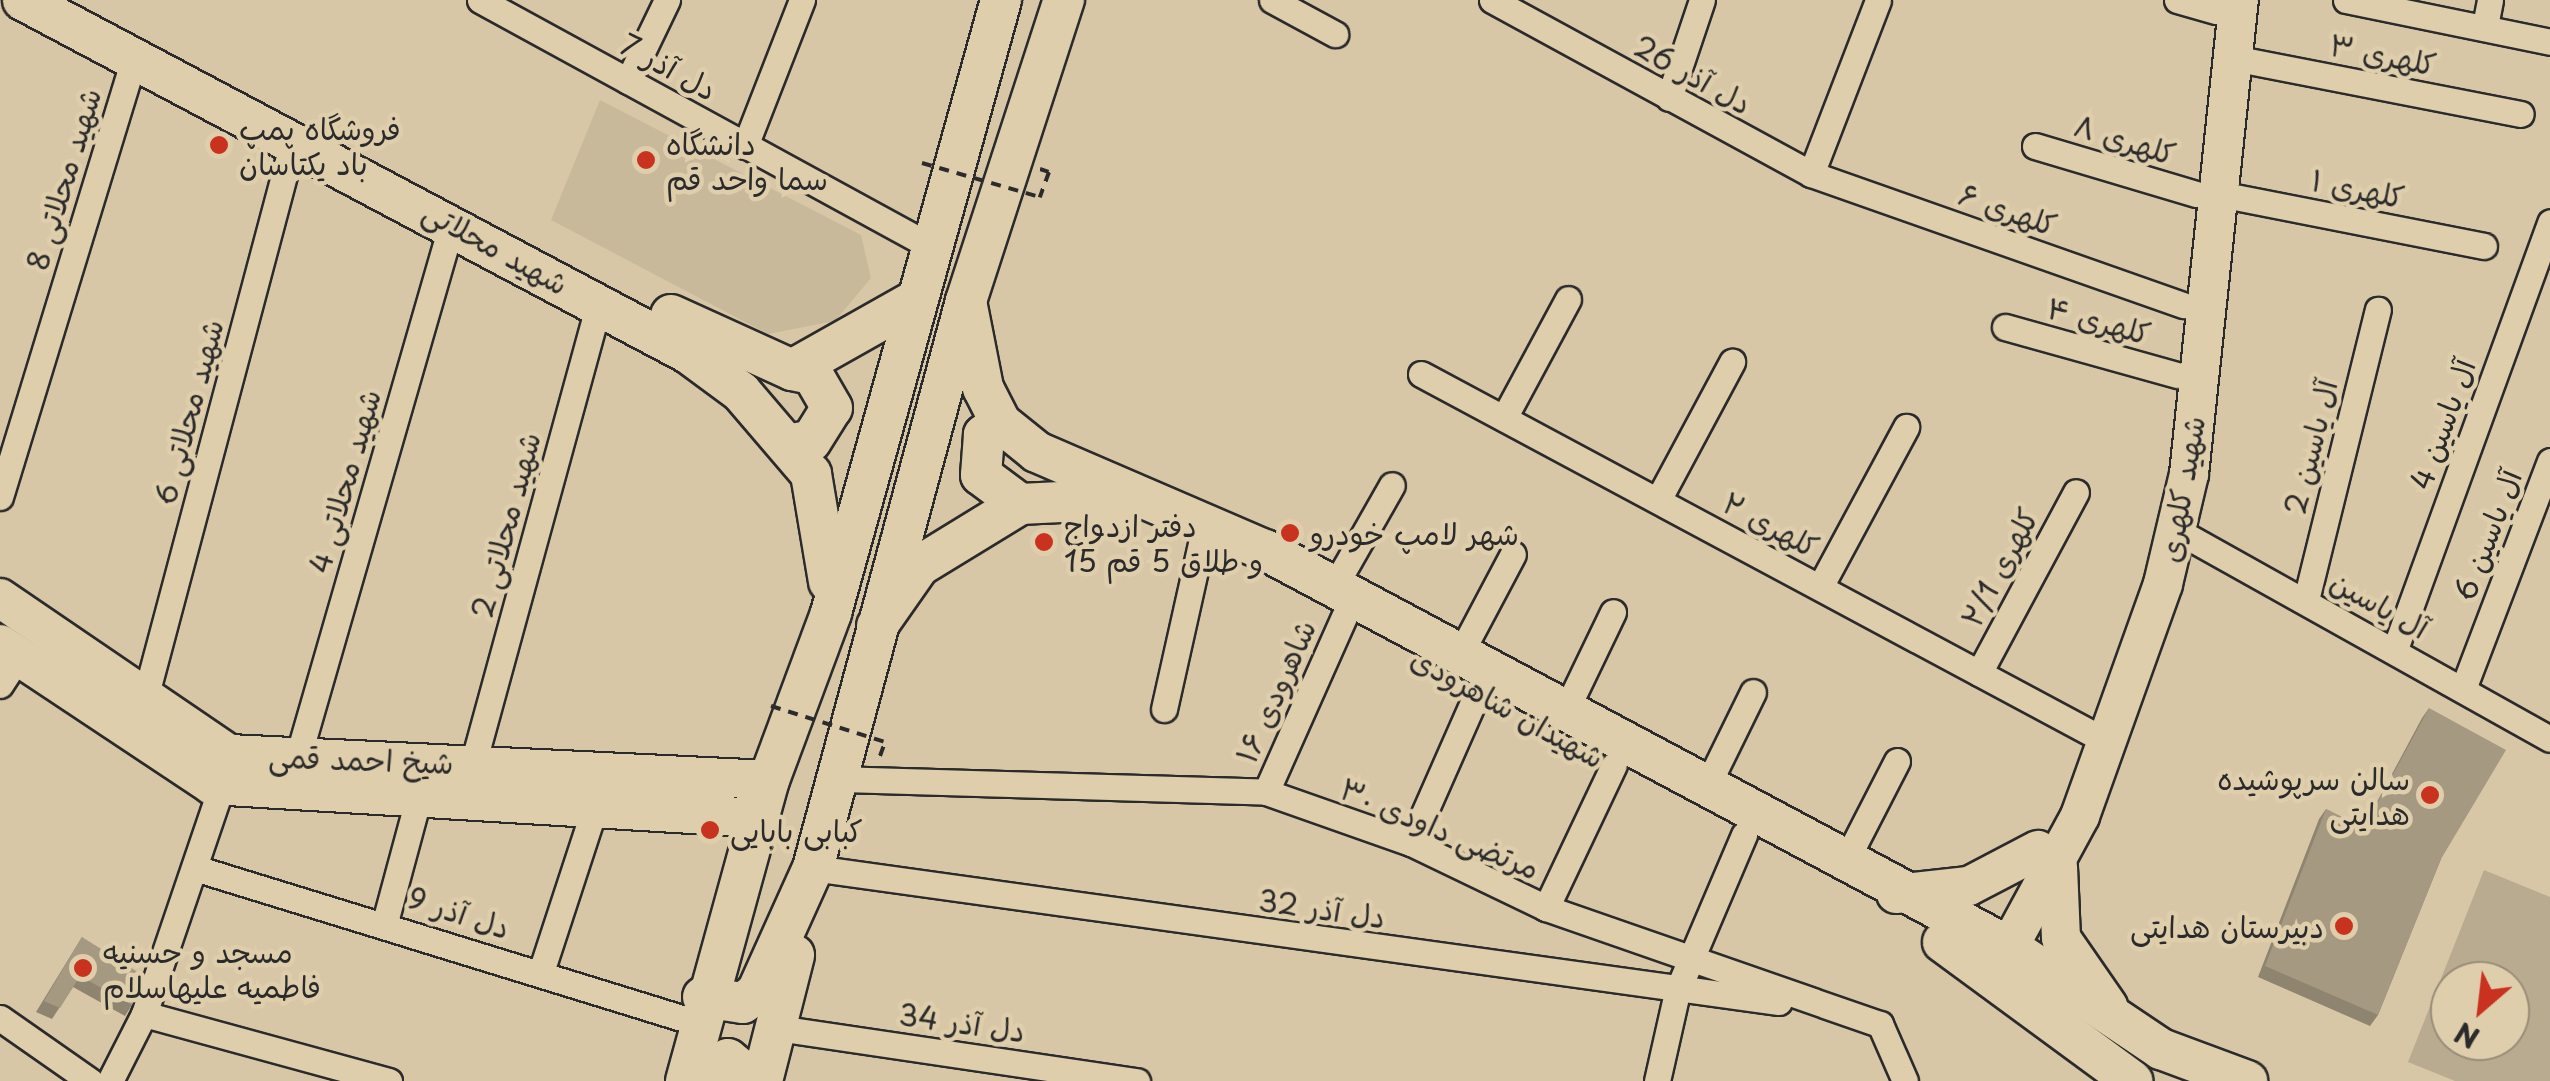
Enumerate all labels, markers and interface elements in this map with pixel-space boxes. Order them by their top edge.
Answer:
street label: دل آذر 7 [615,25,723,107]
street label: کلهری ۳ [2327,26,2439,82]
street label: دل آذر 26 [1628,27,1758,121]
street label: شهید محلاتی 8 [18,84,108,274]
street label: کلهری ۸ [2070,107,2180,171]
place label: فروشگاه پمپ باد یکتاسان [239,110,401,180]
place label: دانشگاه سما واحد قم [666,125,828,196]
marker: فروشگاه پمپ باد یکتاسان [208,134,230,156]
marker: دانشگاه سما واحد قم [635,149,657,171]
street label: کلهری ۱ [2308,161,2408,215]
street label: کلهری ۶ [1954,175,2062,243]
street label: شهید محلاتی [417,192,575,302]
street label: کلهری ۴ [2043,289,2155,351]
street label: شهید محلاتی 6 [146,315,230,509]
street label: آل یاسین 4 [2402,354,2482,494]
street label: آل یاسین 2 [2276,376,2344,518]
street label: شهید محلاتی 4 [301,385,387,577]
street label: شهید کلهری [2150,413,2212,565]
street label: شهید محلاتی 2 [463,428,547,622]
street label: آل یاسین 6 [2446,464,2528,606]
street label: کلهری ۲ [1717,484,1825,564]
street label: کلهری ۲/1 [1953,501,2045,633]
place label: دفتر ازدواج 15 و طلاق 5 قم [1064,507,1264,578]
place label: شهر لامپ خودرو [1310,515,1519,551]
marker: شهر لامپ خودرو [1279,522,1301,544]
marker: دفتر ازدواج 15 و طلاق 5 قم [1033,531,1055,553]
street label: آل یاسین [2325,562,2435,646]
street label: شاهرودی ۱۶ [1228,614,1322,768]
street label: شهیدان شاهرودی [1405,639,1611,775]
street label: شیخ احمد قمی [268,738,454,780]
place label: سالن سرپوشیده هدایتی [2217,760,2410,830]
street label: ۳۰ مرتضی داودی [1335,770,1545,886]
marker: سالن سرپوشیده هدایتی [2419,784,2441,806]
place label: کبابی بابایی [730,812,863,848]
marker: کبابی بابایی [699,819,721,841]
street label: دل آذر 9 [403,879,515,945]
street label: دل آذر 32 [1256,881,1388,935]
place label: دبیرستان هدایتی [2130,908,2324,944]
marker: دبیرستان هدایتی [2333,915,2355,937]
place label: مسجد و حسنیه فاطمیه علیهاسلام [103,933,321,1004]
marker: مسجد و حسنیه فاطمیه علیهاسلام [72,957,94,979]
north arrow [2430,961,2530,1061]
street label: دل آذر 34 [897,995,1027,1049]
text: N [2447,1012,2487,1060]

